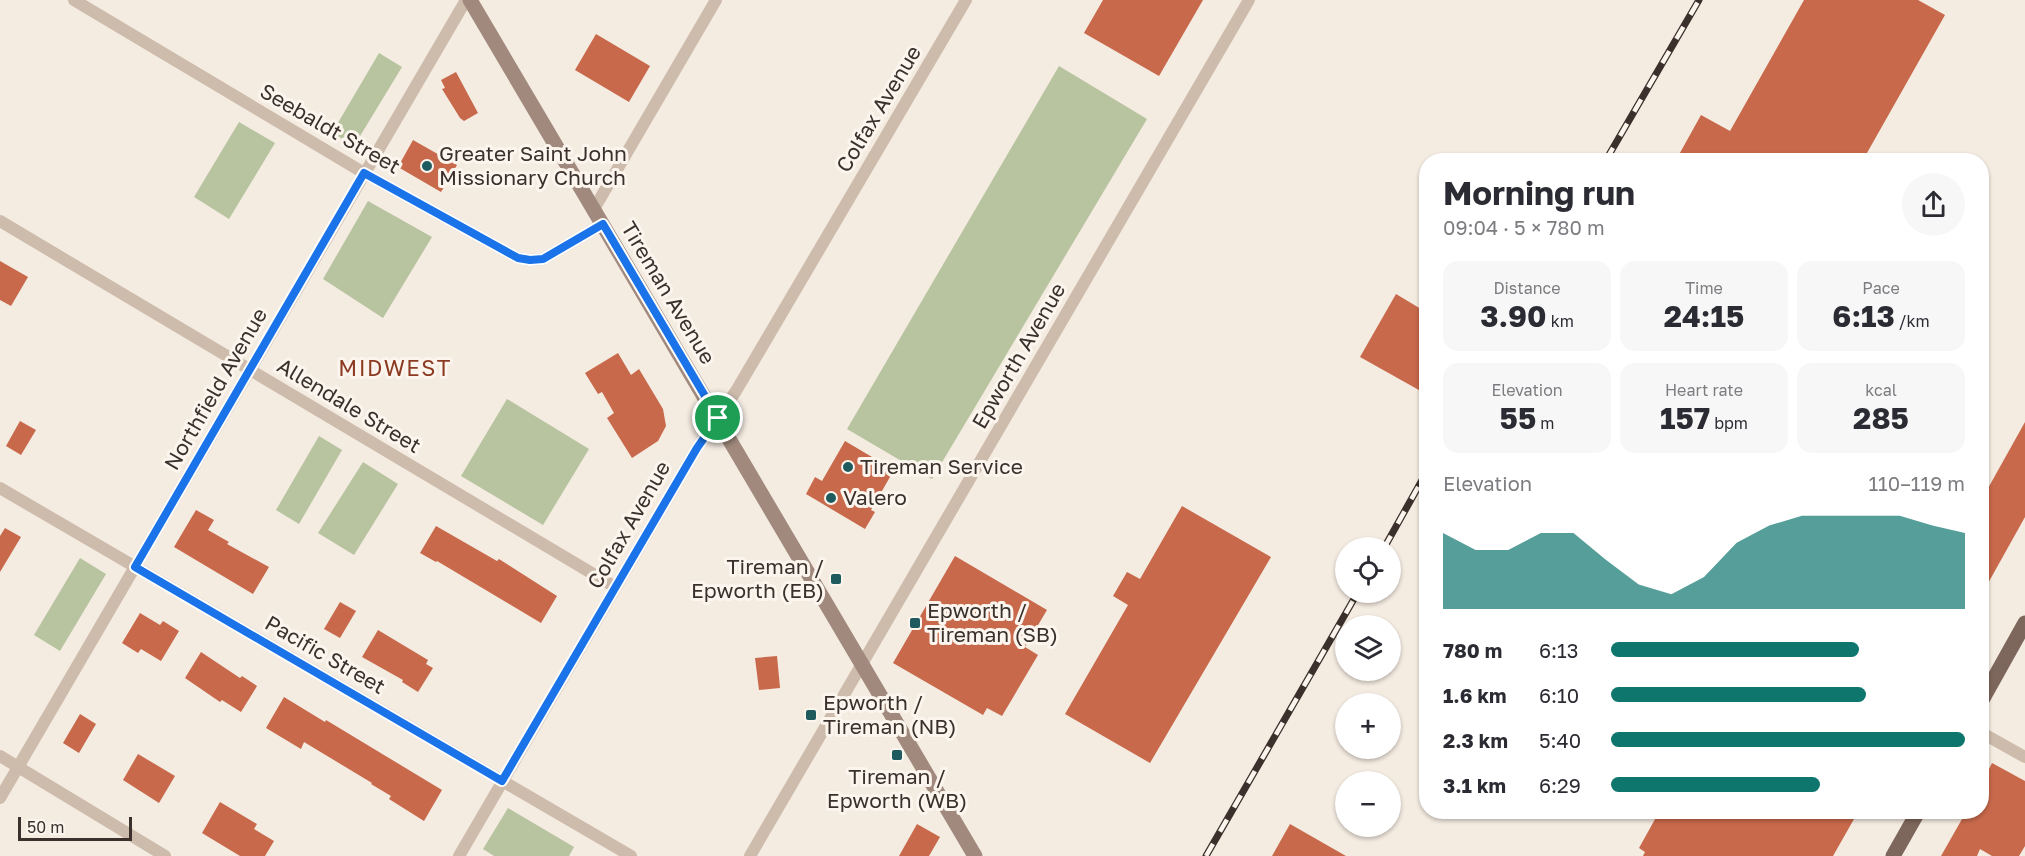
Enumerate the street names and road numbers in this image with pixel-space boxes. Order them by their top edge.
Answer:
street label: Colfax Avenue [830,40,926,177]
street label: Seebaldt Street [256,77,405,179]
street label: Tireman Avenue [616,217,722,368]
street label: Epworth Avenue [966,278,1070,433]
street label: Northfield Avenue [158,303,272,474]
street label: Allendale Street [273,352,426,458]
street label: Colfax Avenue [581,456,675,593]
street label: Pacific Street [261,609,390,699]

